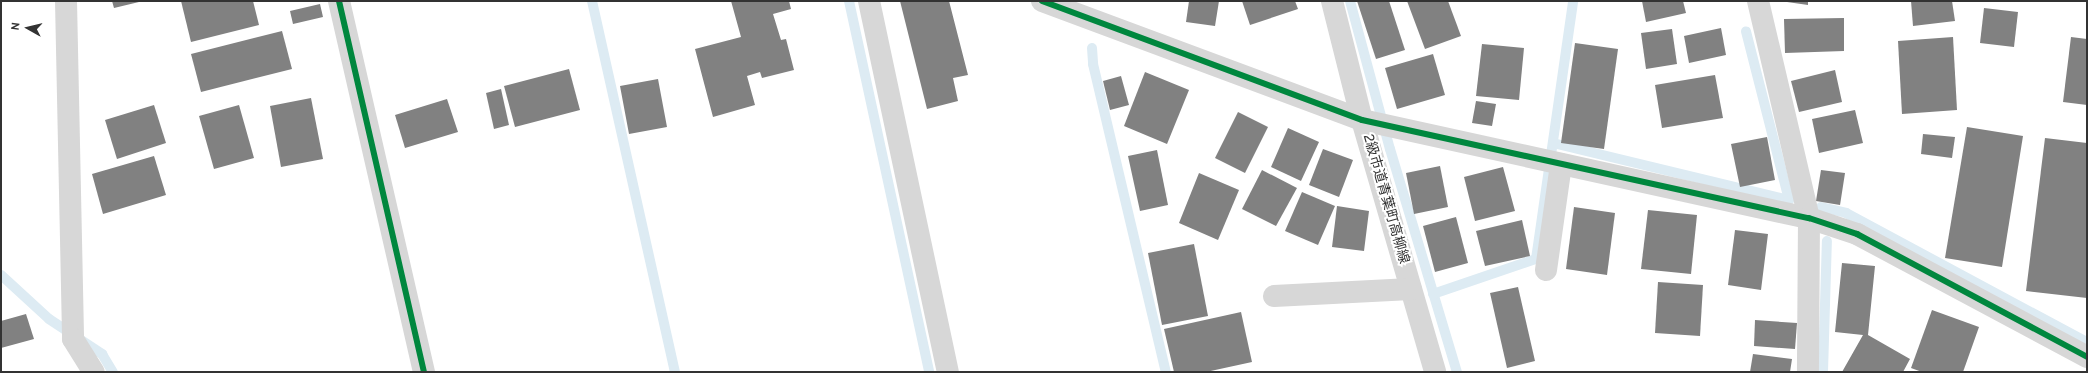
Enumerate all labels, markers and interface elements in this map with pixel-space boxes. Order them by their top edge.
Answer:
north arrow [8,8,48,48]
text: N [9,21,24,31]
street label: 2級市道青葉町高柳線 [1358,132,1412,266]

